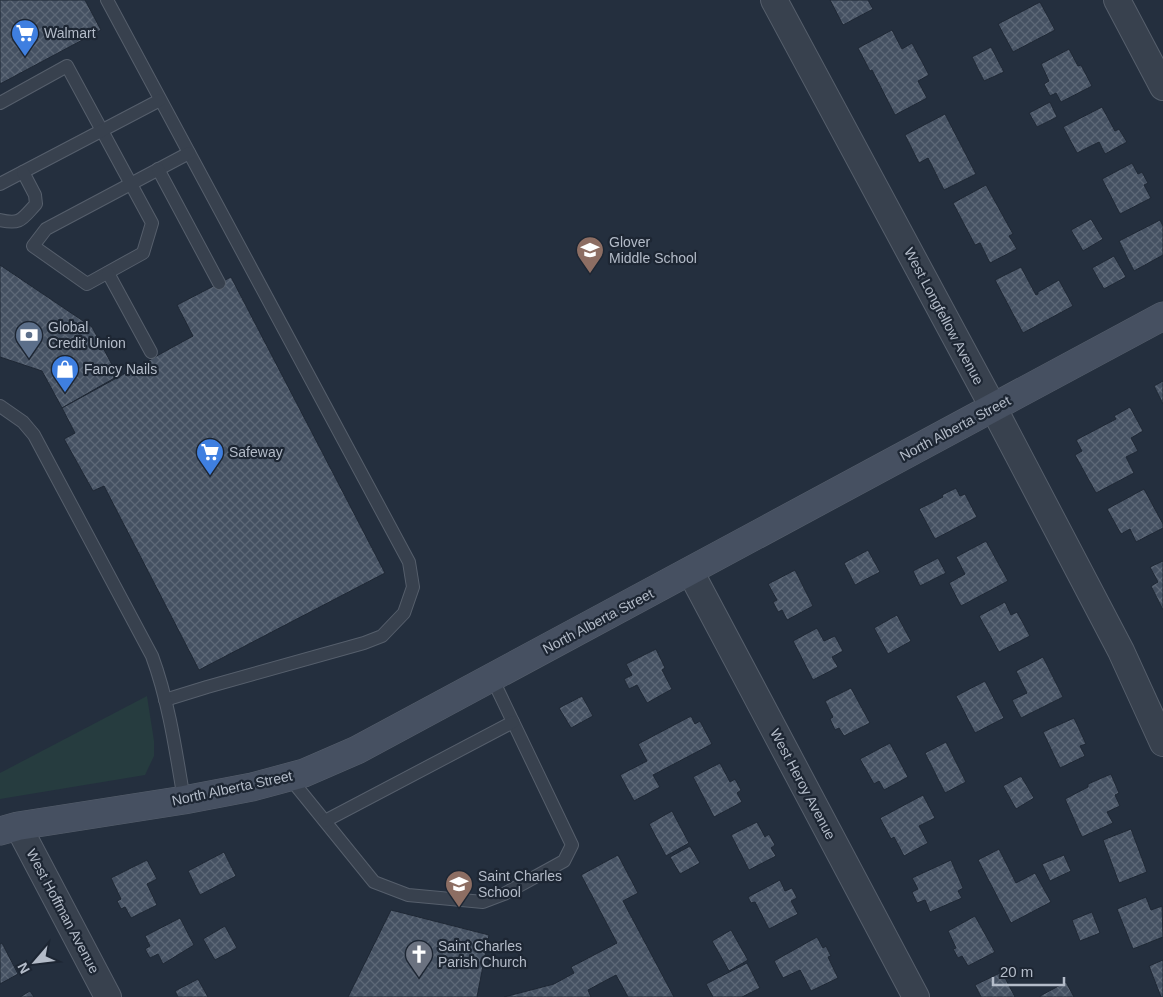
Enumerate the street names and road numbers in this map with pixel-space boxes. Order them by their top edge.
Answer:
street label: West Longfellow Avenue [901,245,987,387]
street label: North Alberta Street [897,392,1013,464]
street label: North Alberta Street [540,585,656,657]
street label: West Heroy Avenue [767,726,839,842]
street label: North Alberta Street [170,767,294,809]
street label: West Hoffman Avenue [23,846,103,976]

